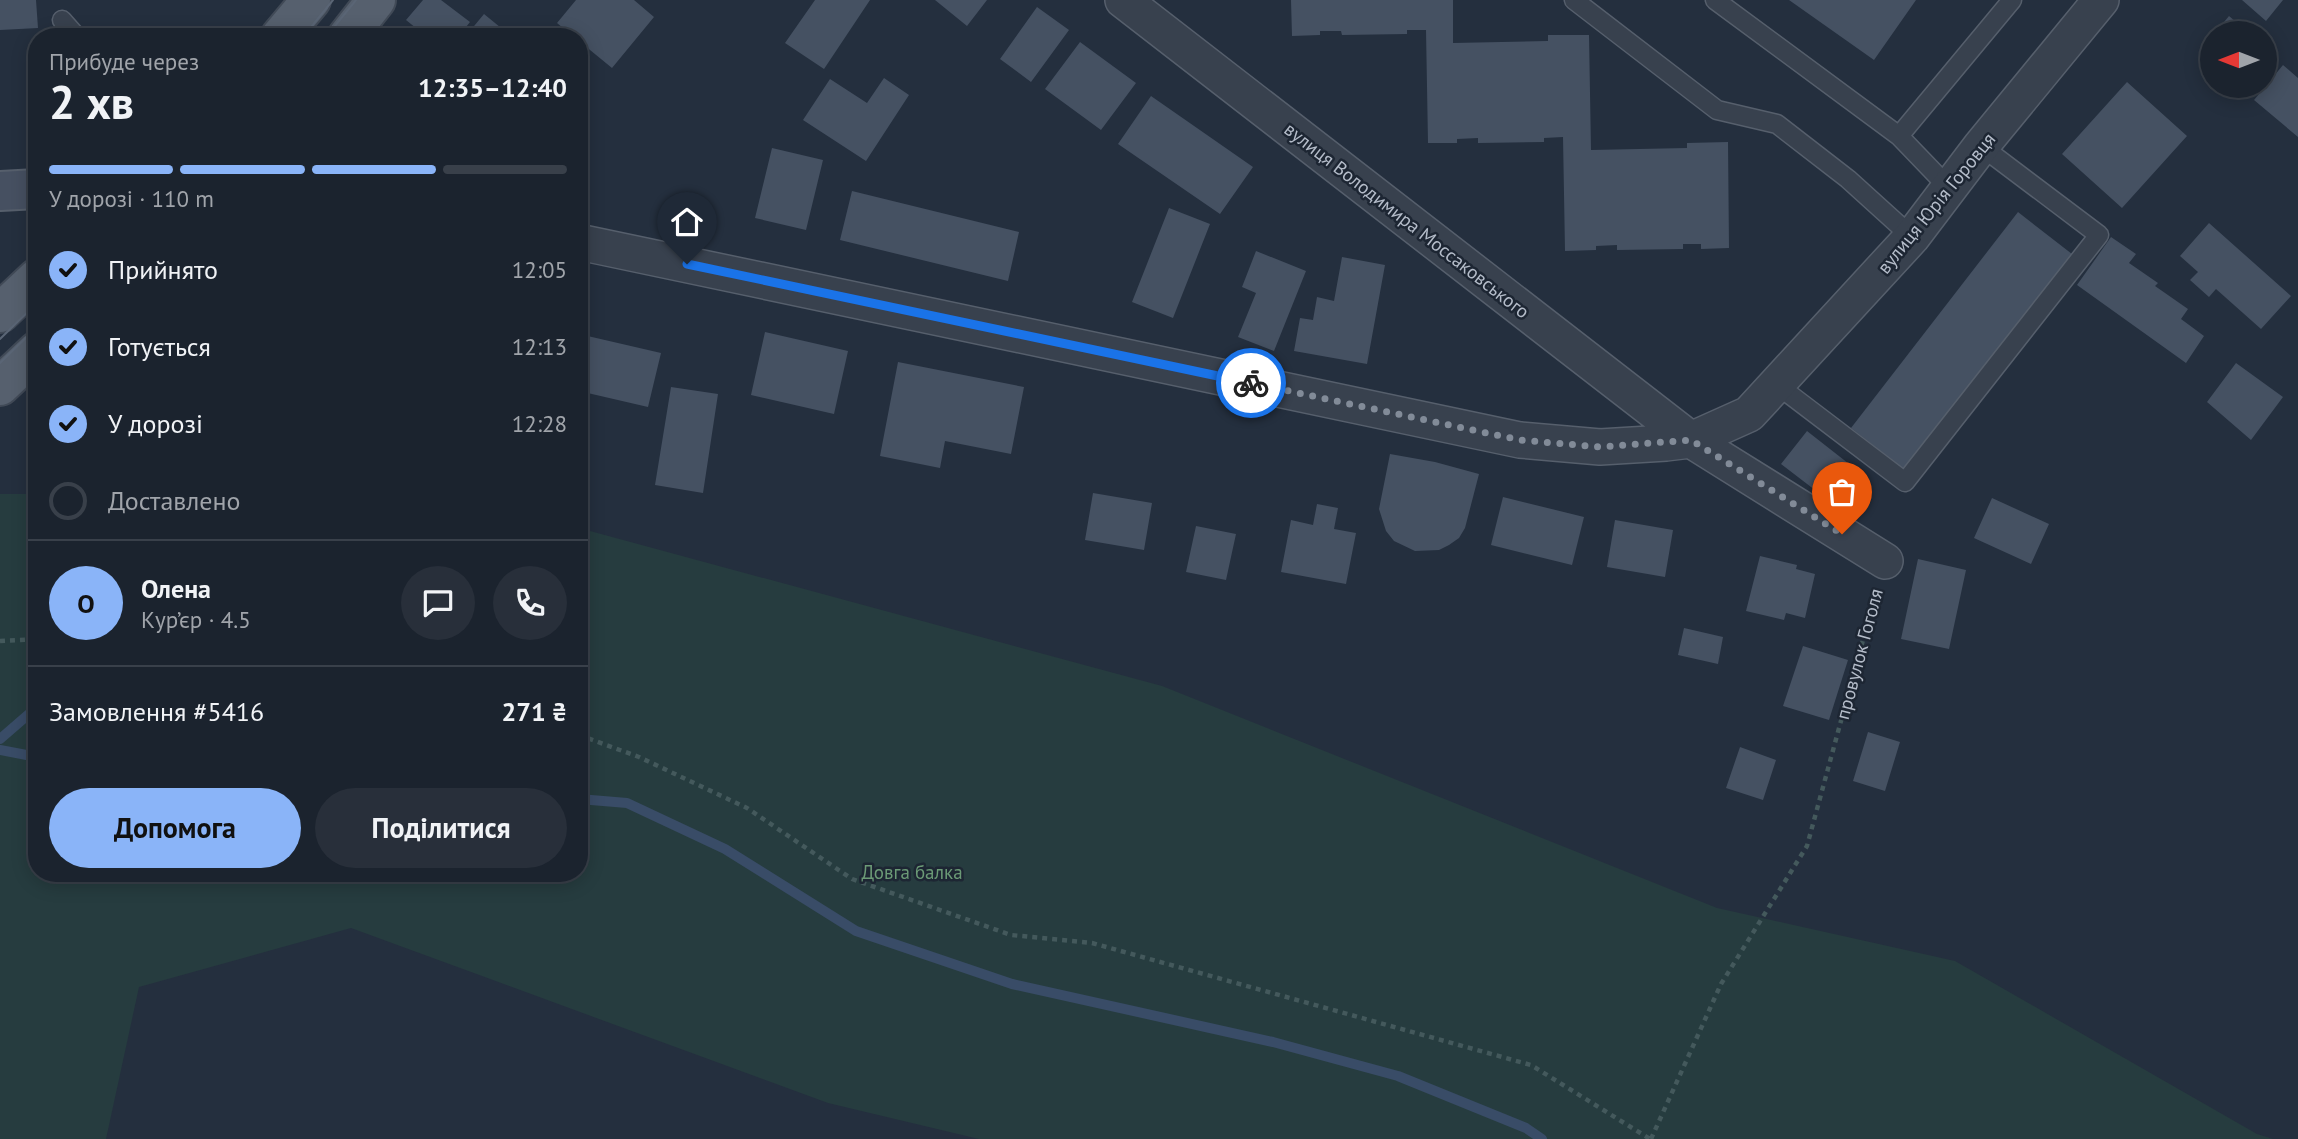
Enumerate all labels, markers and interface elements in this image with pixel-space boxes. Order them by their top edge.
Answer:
north arrow [2200,21,2277,98]
map controls [2200,21,2277,98]
text: Прибуде через [49,47,199,76]
text: 12:35–12:40 [418,71,567,104]
text: 2 хв [49,72,134,132]
street label: вулиця Володимира Моссаковського [1280,117,1534,323]
street label: вулиця Юрія Горовця [1872,128,2000,278]
text: У дорозі · 110 m [49,184,214,213]
pin [657,192,717,264]
icon: home [668,203,706,241]
icon: check [49,251,87,289]
text: Прийнято [108,253,218,286]
text: 12:05 [512,255,567,284]
icon: check [49,328,87,366]
text: Готується [108,330,211,363]
text: 12:13 [512,332,567,361]
courier [1216,348,1286,418]
icon: bike [1232,364,1270,402]
icon: check [49,405,87,443]
text: У дорозі [108,407,203,440]
text: 12:28 [512,409,567,438]
pin [1812,462,1872,534]
icon: bag [1823,473,1861,511]
text: Доставлено [108,484,241,517]
button: chat [401,566,475,640]
button: phone [493,566,567,640]
text: Олена [141,572,211,605]
street label: провулок Гоголя [1830,586,1888,722]
text: О [77,587,95,620]
text: Кур’єр · 4.5 [141,605,251,634]
text: Замовлення #5416 [49,695,264,728]
text: 271 ₴ [501,695,567,728]
button: Допомога [49,788,301,868]
button: Поділитися [315,788,567,868]
park label: Довга балка [861,860,963,884]

